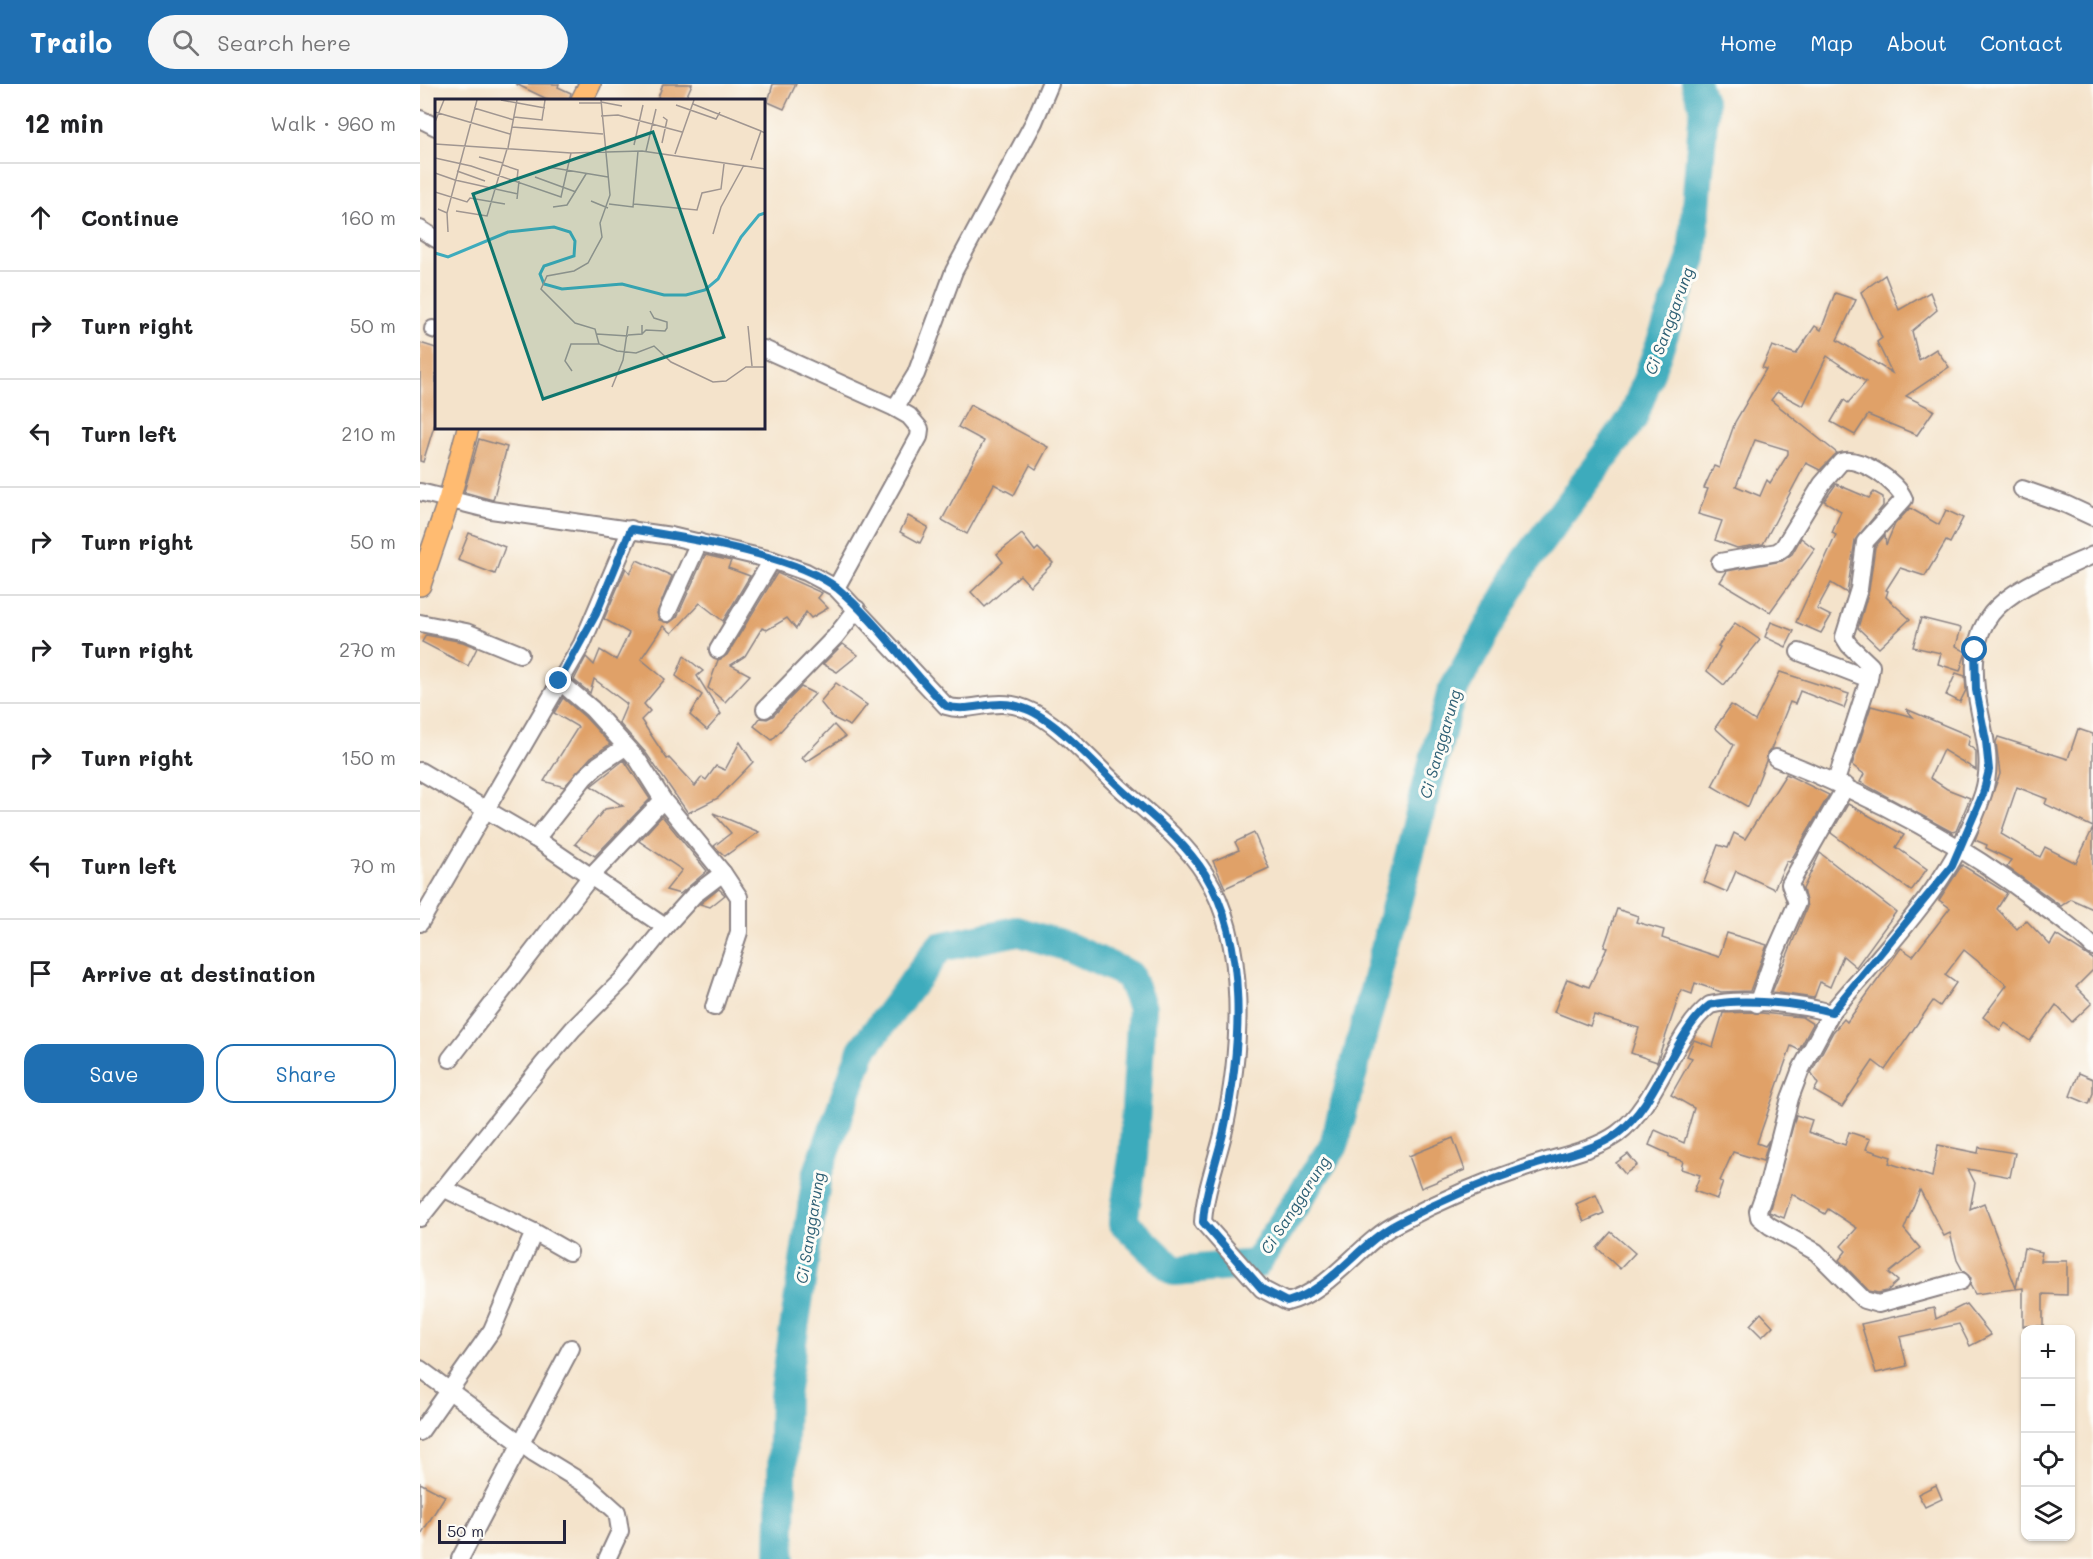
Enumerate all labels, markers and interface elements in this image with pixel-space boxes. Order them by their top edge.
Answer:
search box [148,15,568,69]
text: Trailo [30,24,112,60]
icon: search [169,26,202,59]
text: Search here [217,28,351,57]
text: Home [1720,29,1777,56]
text: Map [1810,29,1853,56]
text: About [1886,29,1947,56]
text: Contact [1980,29,2063,56]
inset map [435,99,765,429]
text: 12 min [24,106,104,140]
text: Walk · 960 m [270,110,396,136]
icon: ahead [24,201,57,234]
text: Continue [81,203,179,232]
text: 160 m [340,204,396,230]
water label: Ci Sanggarung [1639,264,1698,377]
icon: right [24,309,57,342]
text: Turn right [81,311,193,340]
text: 50 m [350,312,396,338]
icon: left [24,417,57,450]
text: Turn left [81,419,177,448]
text: 210 m [341,420,396,446]
icon: right [24,525,57,558]
text: Turn right [81,527,193,556]
text: 50 m [350,528,396,554]
icon: right [24,633,57,666]
text: Turn right [81,635,193,664]
text: 270 m [339,636,396,662]
route start [1961,636,1987,662]
route end [545,667,571,693]
water label: Ci Sanggarung [1414,687,1465,801]
icon: right [24,741,57,774]
text: Turn right [81,743,193,772]
text: 150 m [341,744,396,770]
icon: left [24,849,57,882]
text: Turn left [81,851,177,880]
text: 70 m [350,852,396,878]
icon: arrive [24,957,57,990]
text: Arrive at destination [81,959,316,988]
button: Save [24,1044,204,1103]
button: Share [216,1044,396,1103]
water label: Ci Sanggarung [1255,1152,1334,1258]
water label: Ci Sanggarung [790,1171,829,1285]
map controls [2021,1325,2075,1541]
button: + [2021,1325,2075,1379]
button: − [2021,1379,2075,1433]
button: locate [2021,1433,2075,1487]
button: layers [2021,1487,2075,1541]
scale bar [438,1517,566,1544]
text: 50 m [447,1520,484,1541]

